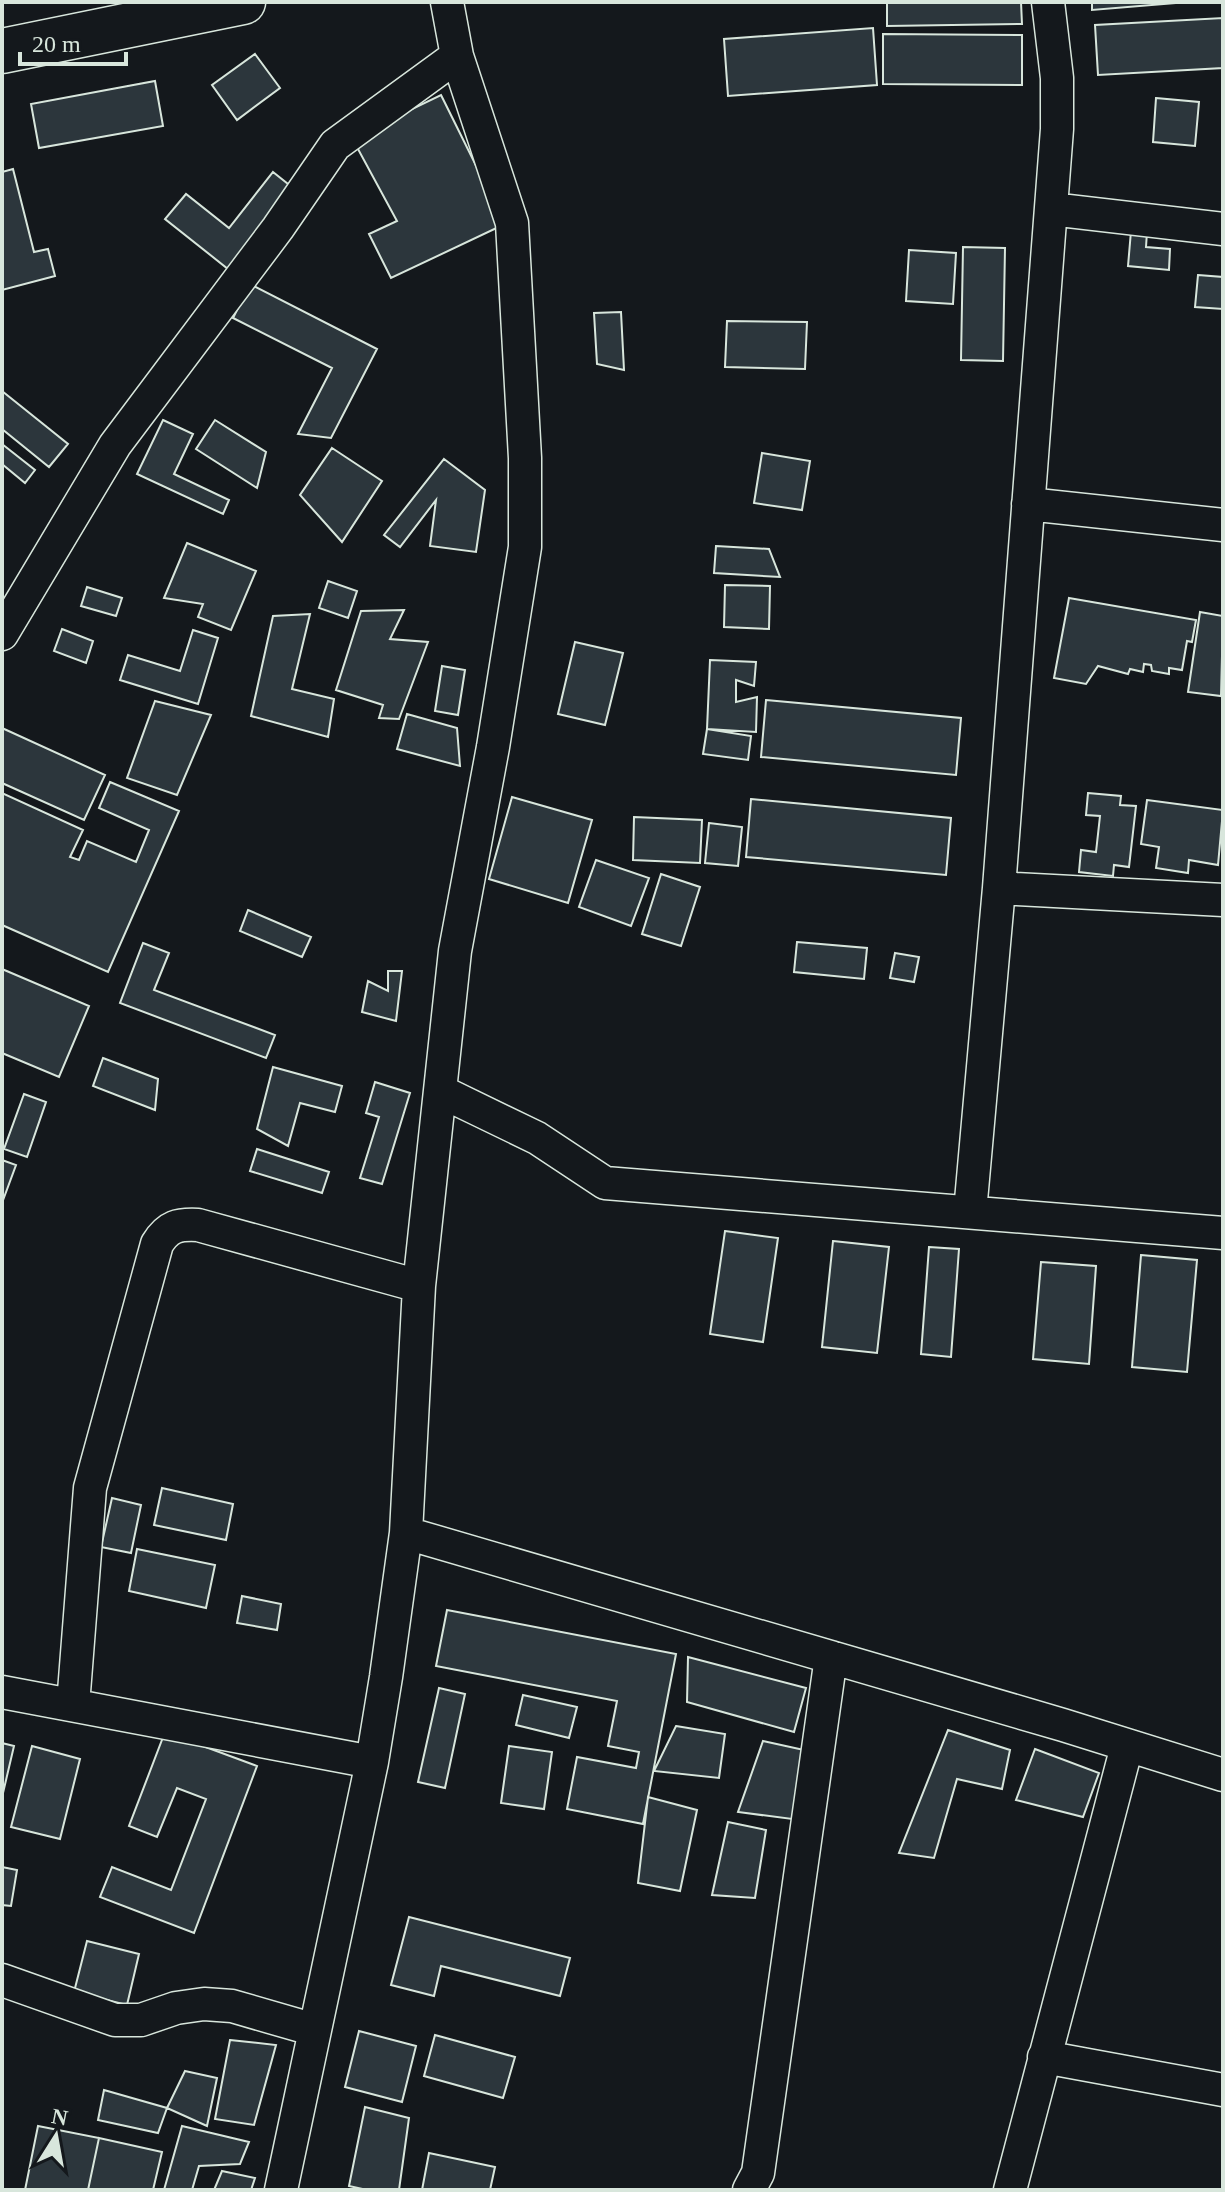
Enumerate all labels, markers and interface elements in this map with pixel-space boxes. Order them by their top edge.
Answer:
scale bar [20,16,126,66]
text: 20 m [32,31,81,57]
north arrow [16,2096,96,2176]
text: N [50,2103,70,2131]

